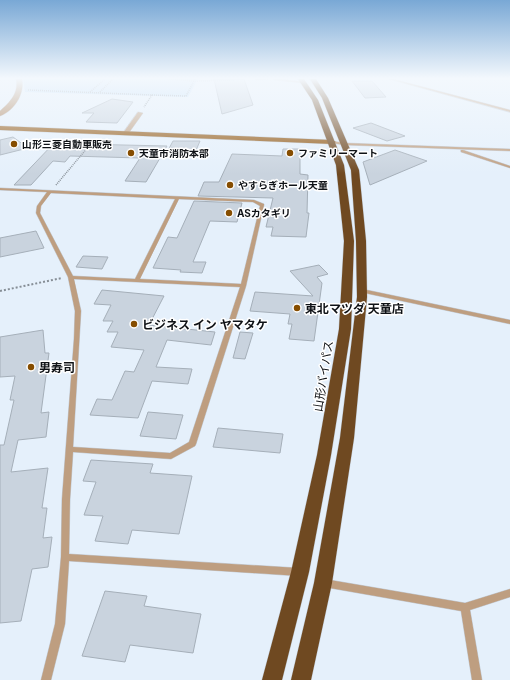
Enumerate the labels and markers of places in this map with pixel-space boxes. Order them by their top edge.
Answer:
place label: 山形三菱自動車販売 [22,138,112,150]
marker: 山形三菱自動車販売 [9,139,19,149]
place label: 天童市消防本部 [139,147,209,159]
place label: ファミリーマート [298,147,378,159]
marker: 天童市消防本部 [126,148,136,158]
marker: ファミリーマート [285,148,295,158]
place label: やすらぎホール天童 [238,179,328,191]
marker: やすらぎホール天童 [225,180,235,190]
place label: ASカタギリ [237,207,291,219]
marker: ASカタギリ [224,208,234,218]
place label: 東北マツダ 天童店 [305,301,404,316]
marker: 東北マツダ 天童店 [292,303,302,313]
place label: ビジネス イン ヤマタケ [142,317,268,332]
marker: ビジネス イン ヤマタケ [129,319,139,329]
place label: 男寿司 [39,360,75,375]
marker: 男寿司 [26,362,36,372]

